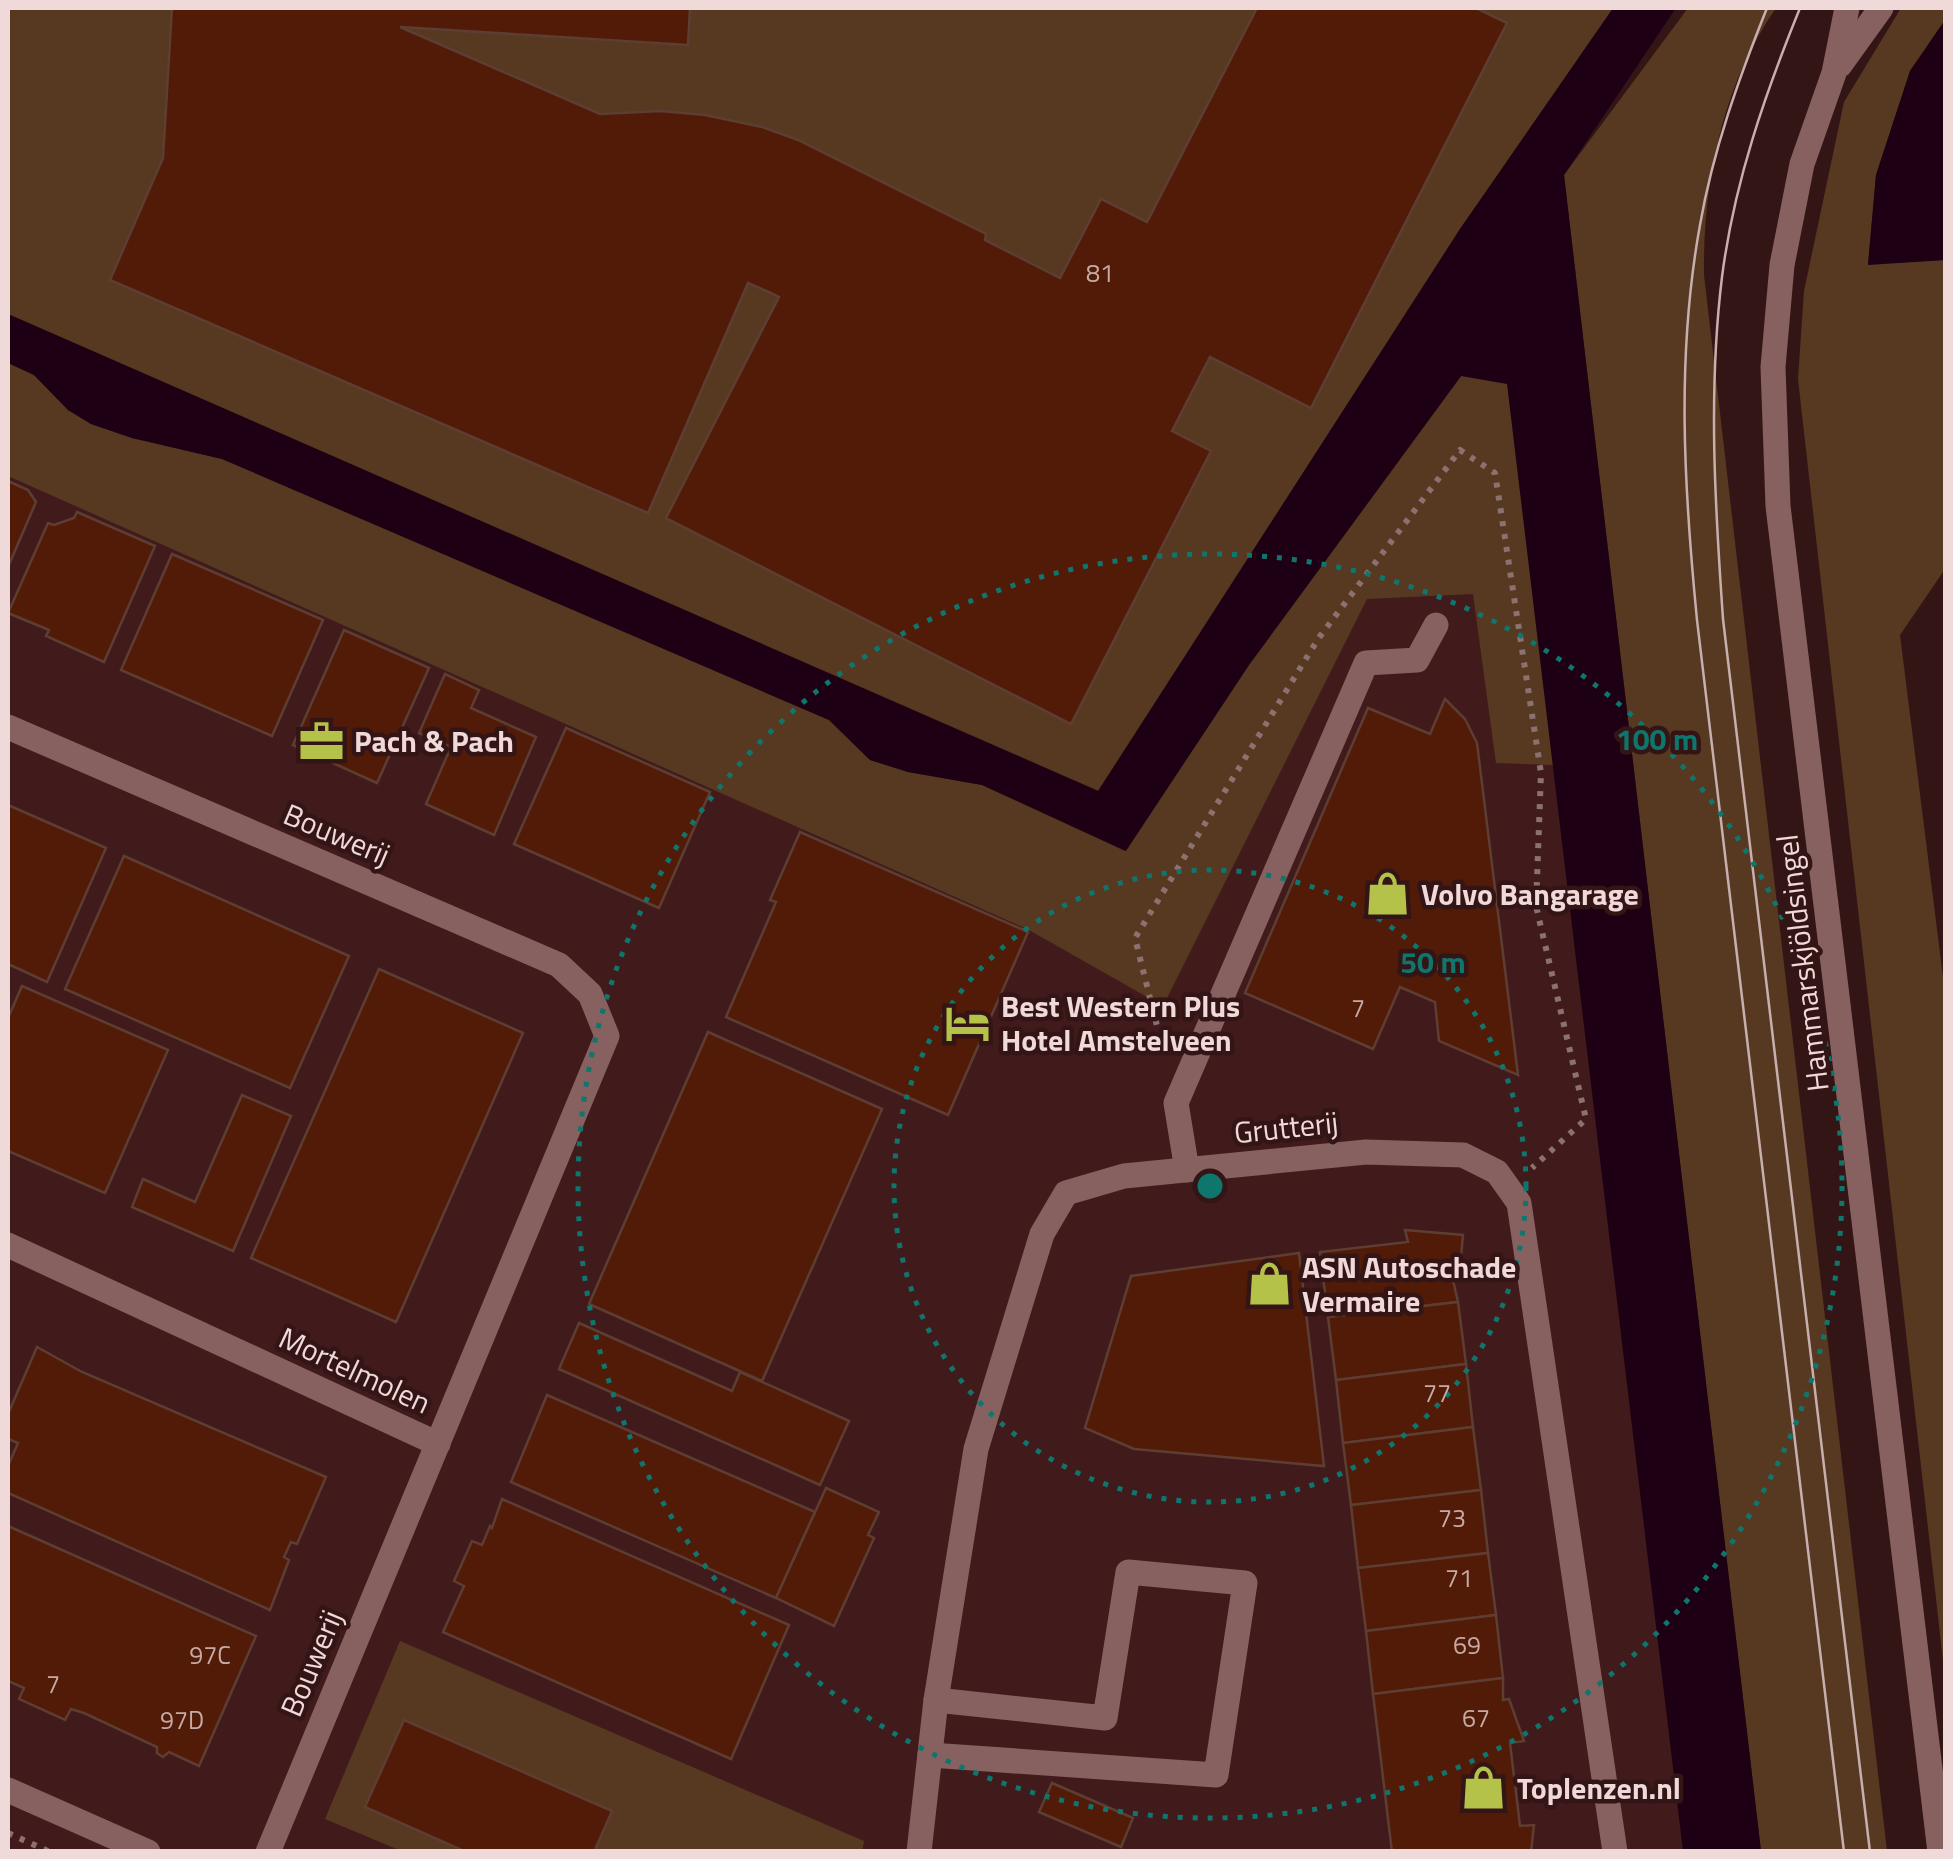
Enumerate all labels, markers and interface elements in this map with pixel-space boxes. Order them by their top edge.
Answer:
house number: 81 [1086,254,1114,292]
text: 100 m [1616,716,1698,762]
office icon: Pach & Pach [297,717,345,765]
place label: Pach & Pach [354,718,514,764]
street label: Bouwerij [277,791,397,877]
street label: Hammarskjöldsingel [1763,832,1841,1094]
shop icon: Volvo Bangarage [1364,870,1412,918]
place label: Volvo Bangarage [1421,871,1639,917]
text: 50 m [1400,939,1466,985]
place label: Best Western Plus Hotel Amstelveen [1001,983,1240,1063]
house number: 7 [1351,989,1365,1027]
hotel icon: Best Western Plus Hotel Amstelveen [944,999,992,1047]
street label: Grutterij [1232,1099,1340,1155]
centre of rings [1192,1168,1228,1204]
place label: ASN Autoschade Vermaire [1302,1244,1516,1324]
shop icon: ASN Autoschade Vermaire [1245,1260,1293,1308]
street label: Mortelmolen [271,1315,439,1425]
house number: 77 [1423,1374,1451,1412]
house number: 73 [1438,1499,1466,1537]
house number: 71 [1445,1559,1473,1597]
street label: Bouwerij [268,1603,354,1723]
house number: 69 [1453,1626,1481,1664]
house number: 97C [189,1636,231,1674]
house number: 7 [46,1665,60,1703]
house number: 67 [1462,1699,1490,1737]
house number: 97D [160,1701,204,1739]
shop icon: Toplenzen.nl [1460,1764,1508,1812]
place label: Toplenzen.nl [1517,1765,1681,1811]

